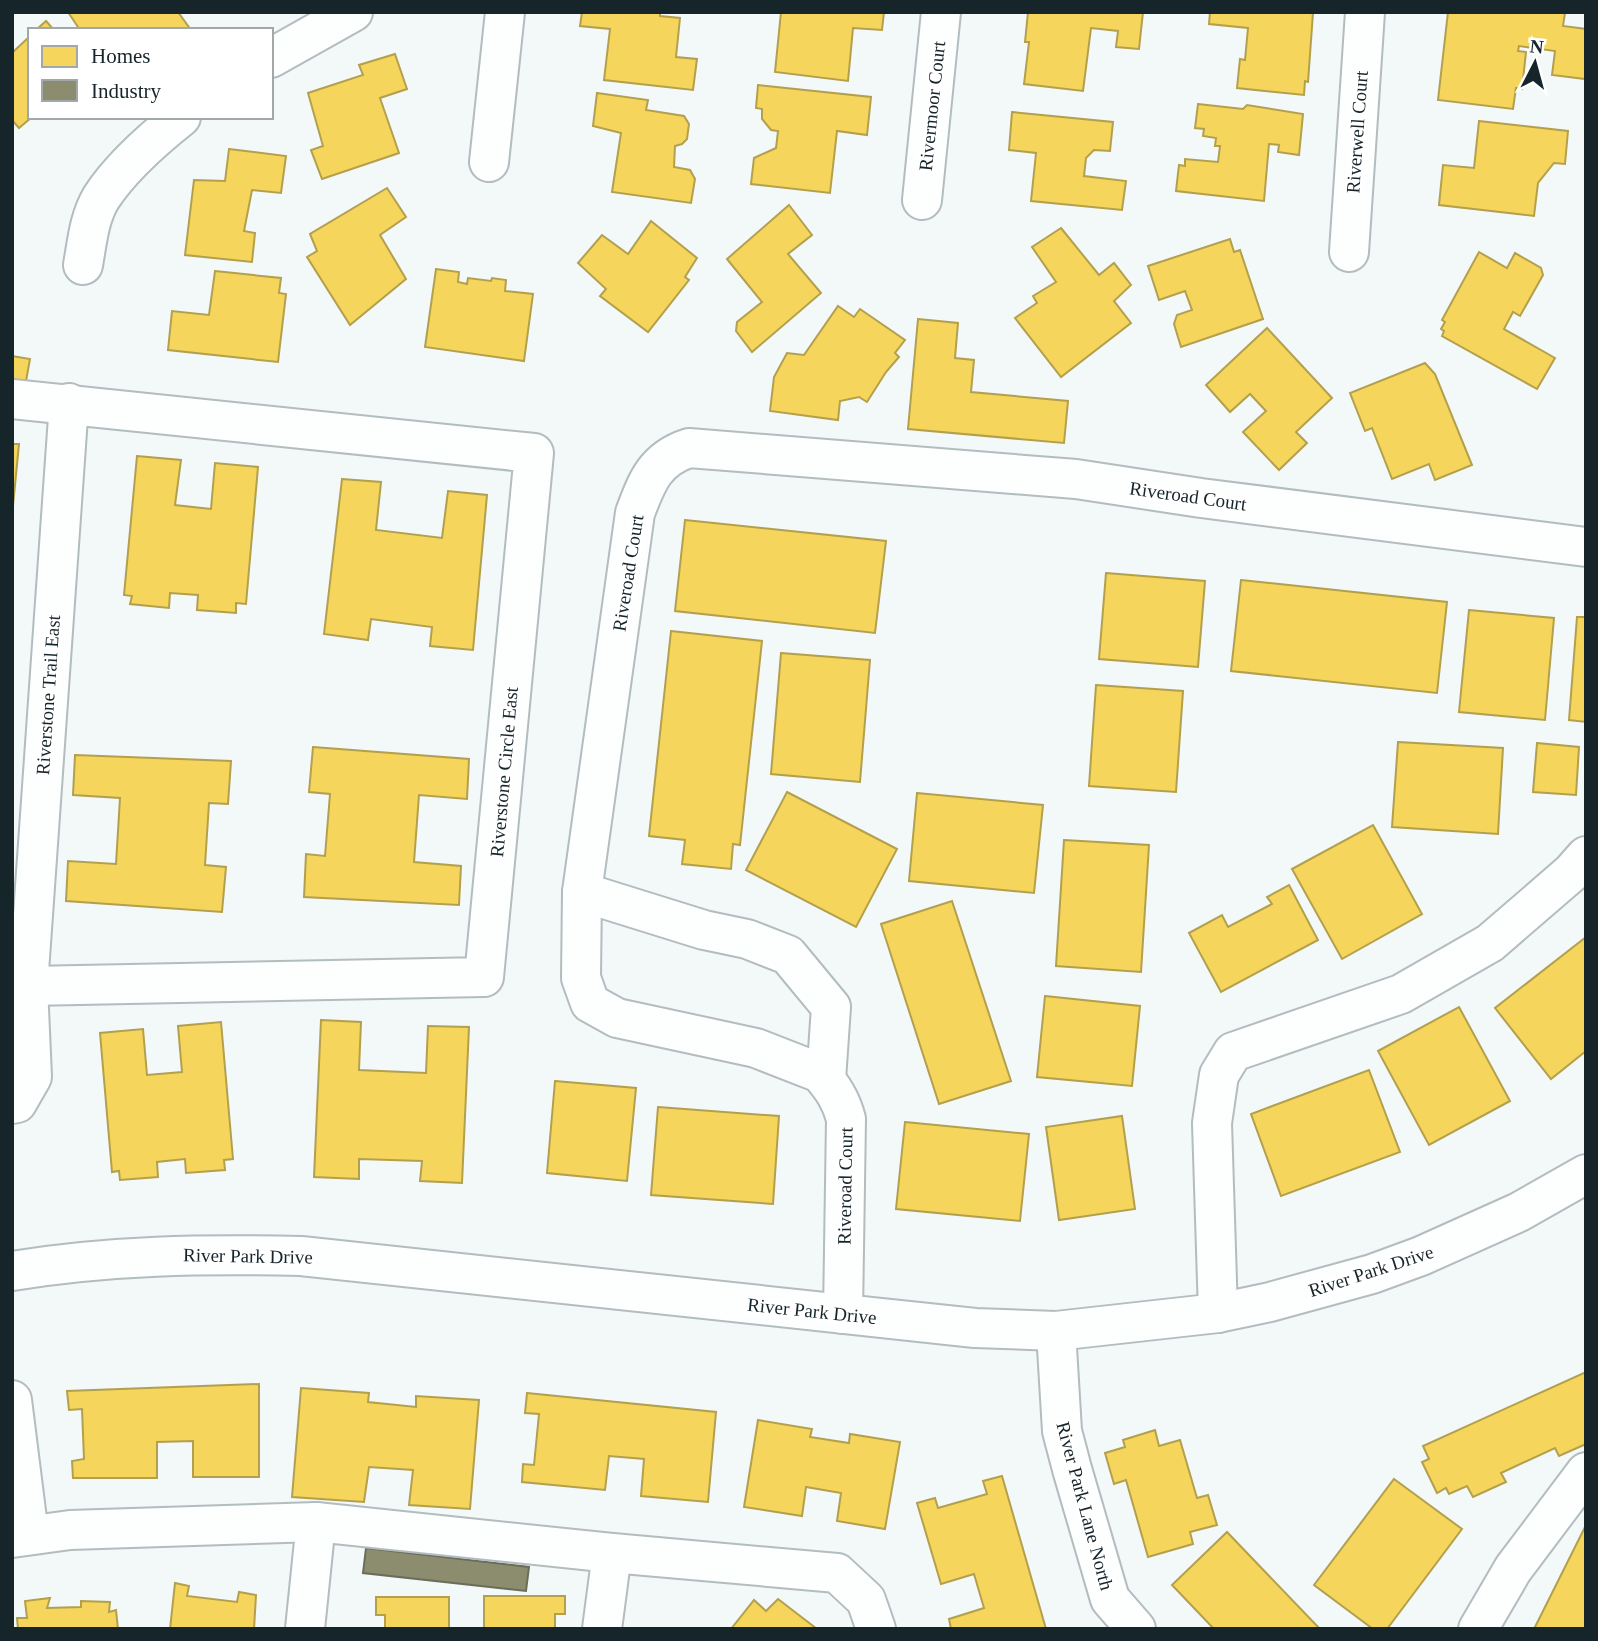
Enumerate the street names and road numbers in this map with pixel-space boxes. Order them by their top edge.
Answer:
street label: Rivermoor Court [915,39,949,172]
street label: Riverwell Court [1342,69,1372,194]
street label: Riveroad Court [1128,477,1248,515]
street label: Riveroad Court [608,513,648,633]
street label: Riverstone Trail East [32,614,64,776]
street label: Riverstone Circle East [486,685,522,858]
street label: Riveroad Court [833,1126,857,1245]
street label: River Park Drive [1306,1241,1436,1301]
street label: River Park Drive [183,1244,313,1268]
street label: River Park Drive [746,1294,878,1328]
street label: River Park Lane North [1052,1419,1118,1593]

